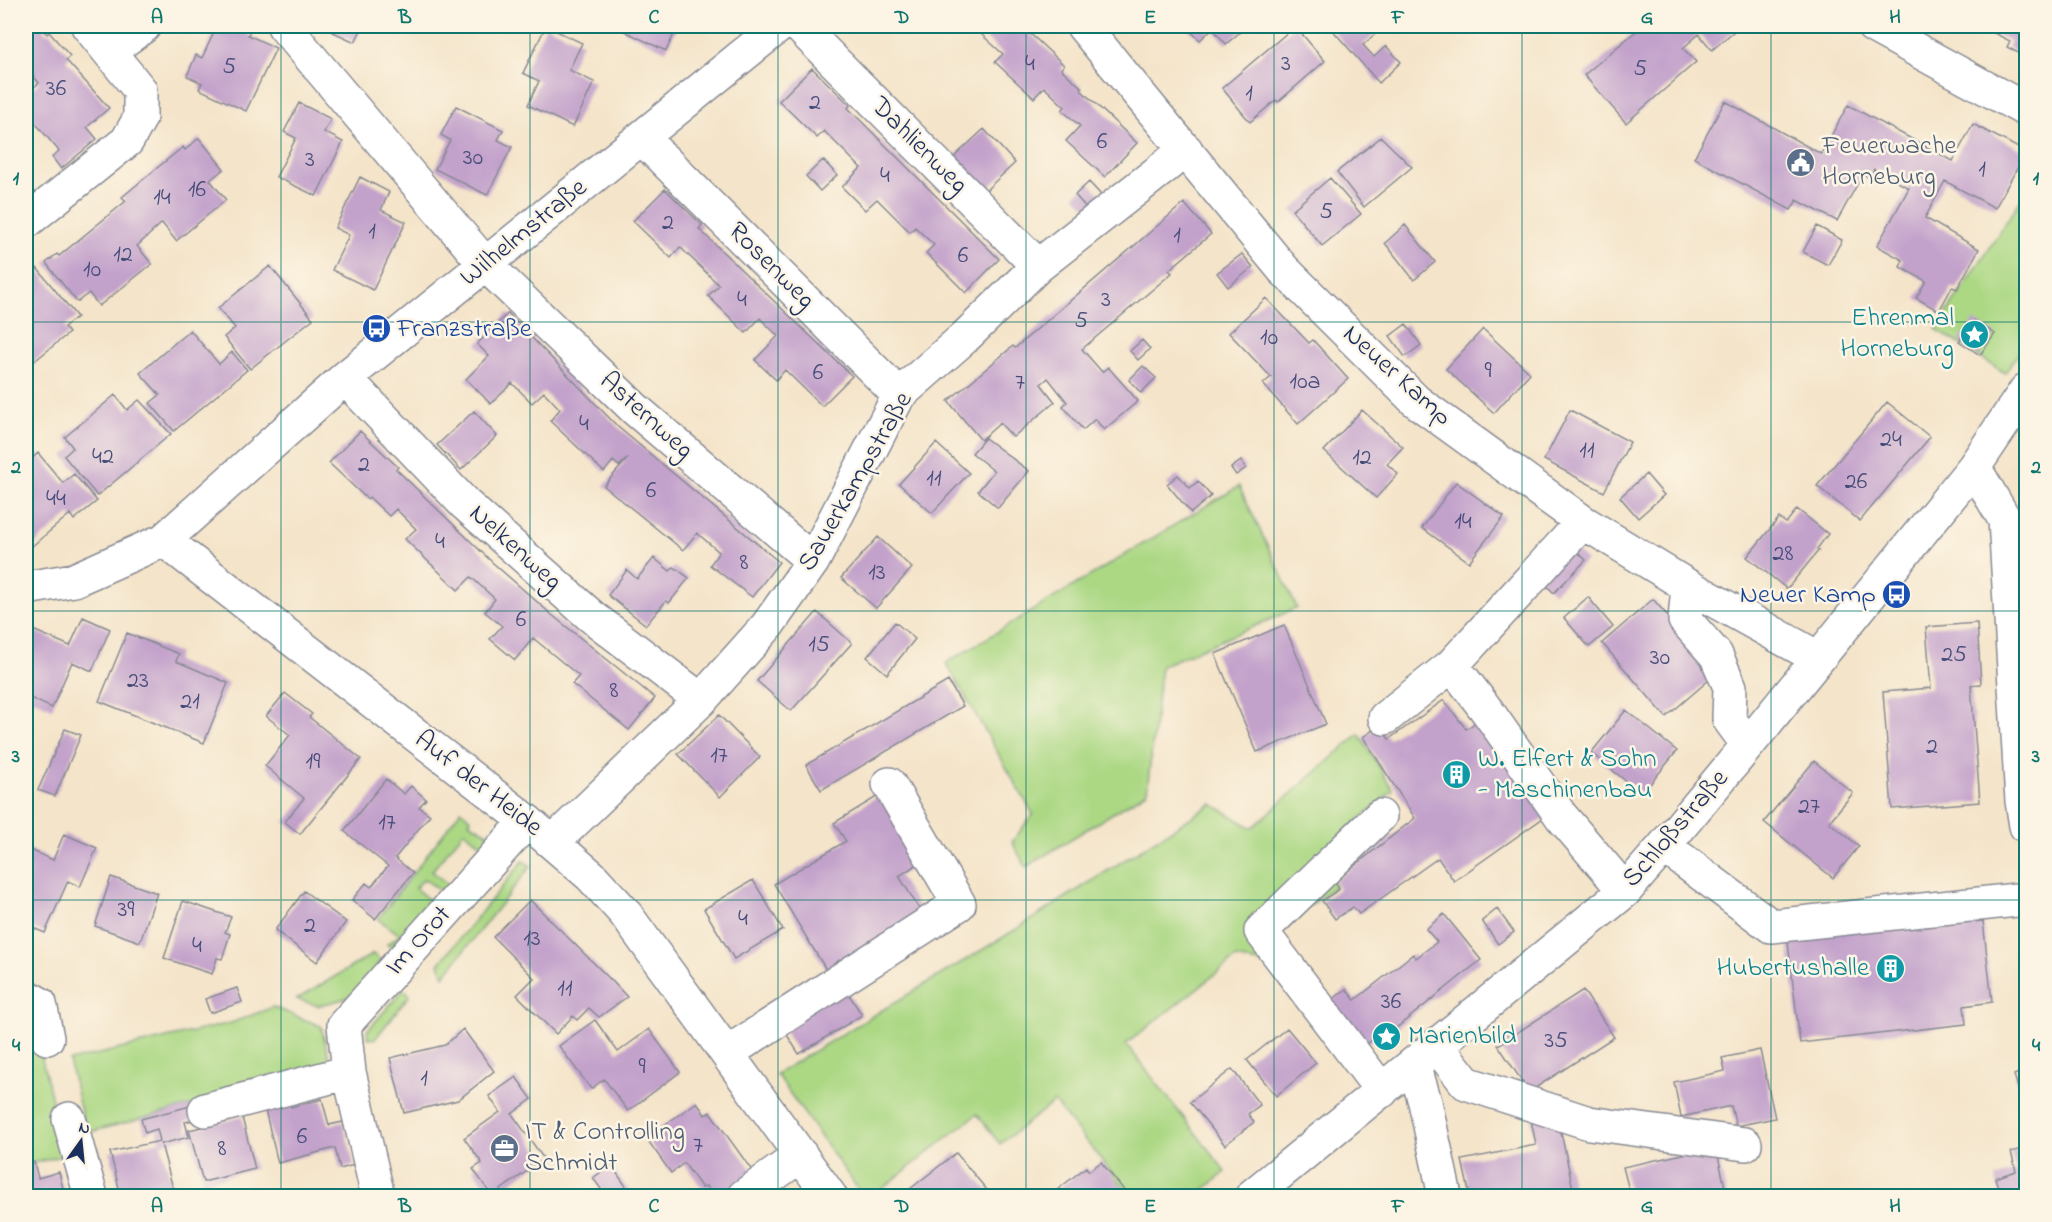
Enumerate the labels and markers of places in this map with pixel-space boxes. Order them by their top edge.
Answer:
place label: Feuerwache Horneburg [1821,127,1958,197]
public building icon: Feuerwache Horneburg [1785,146,1817,178]
place label: Ehrenmal Horneburg [1840,299,1954,369]
place label: Franzstraße [396,310,533,349]
bus stop icon: Franzstraße [360,313,392,345]
place icon: Ehrenmal Horneburg [1959,318,1991,350]
place label: Neuer Kamp [1740,576,1876,615]
bus stop icon: Neuer Kamp [1881,579,1913,611]
place label: W. Elfert & Sohn - Maschinenbau [1478,740,1657,810]
building icon: W. Elfert & Sohn - Maschinenbau [1441,759,1473,791]
place label: Hubertushalle [1716,949,1870,988]
building icon: Hubertushalle [1874,952,1906,984]
place label: Marienbild [1408,1017,1516,1056]
place icon: Marienbild [1371,1020,1403,1052]
place label: IT & Controlling Schmidt [525,1113,685,1183]
office icon: IT & Controlling Schmidt [488,1132,520,1164]

